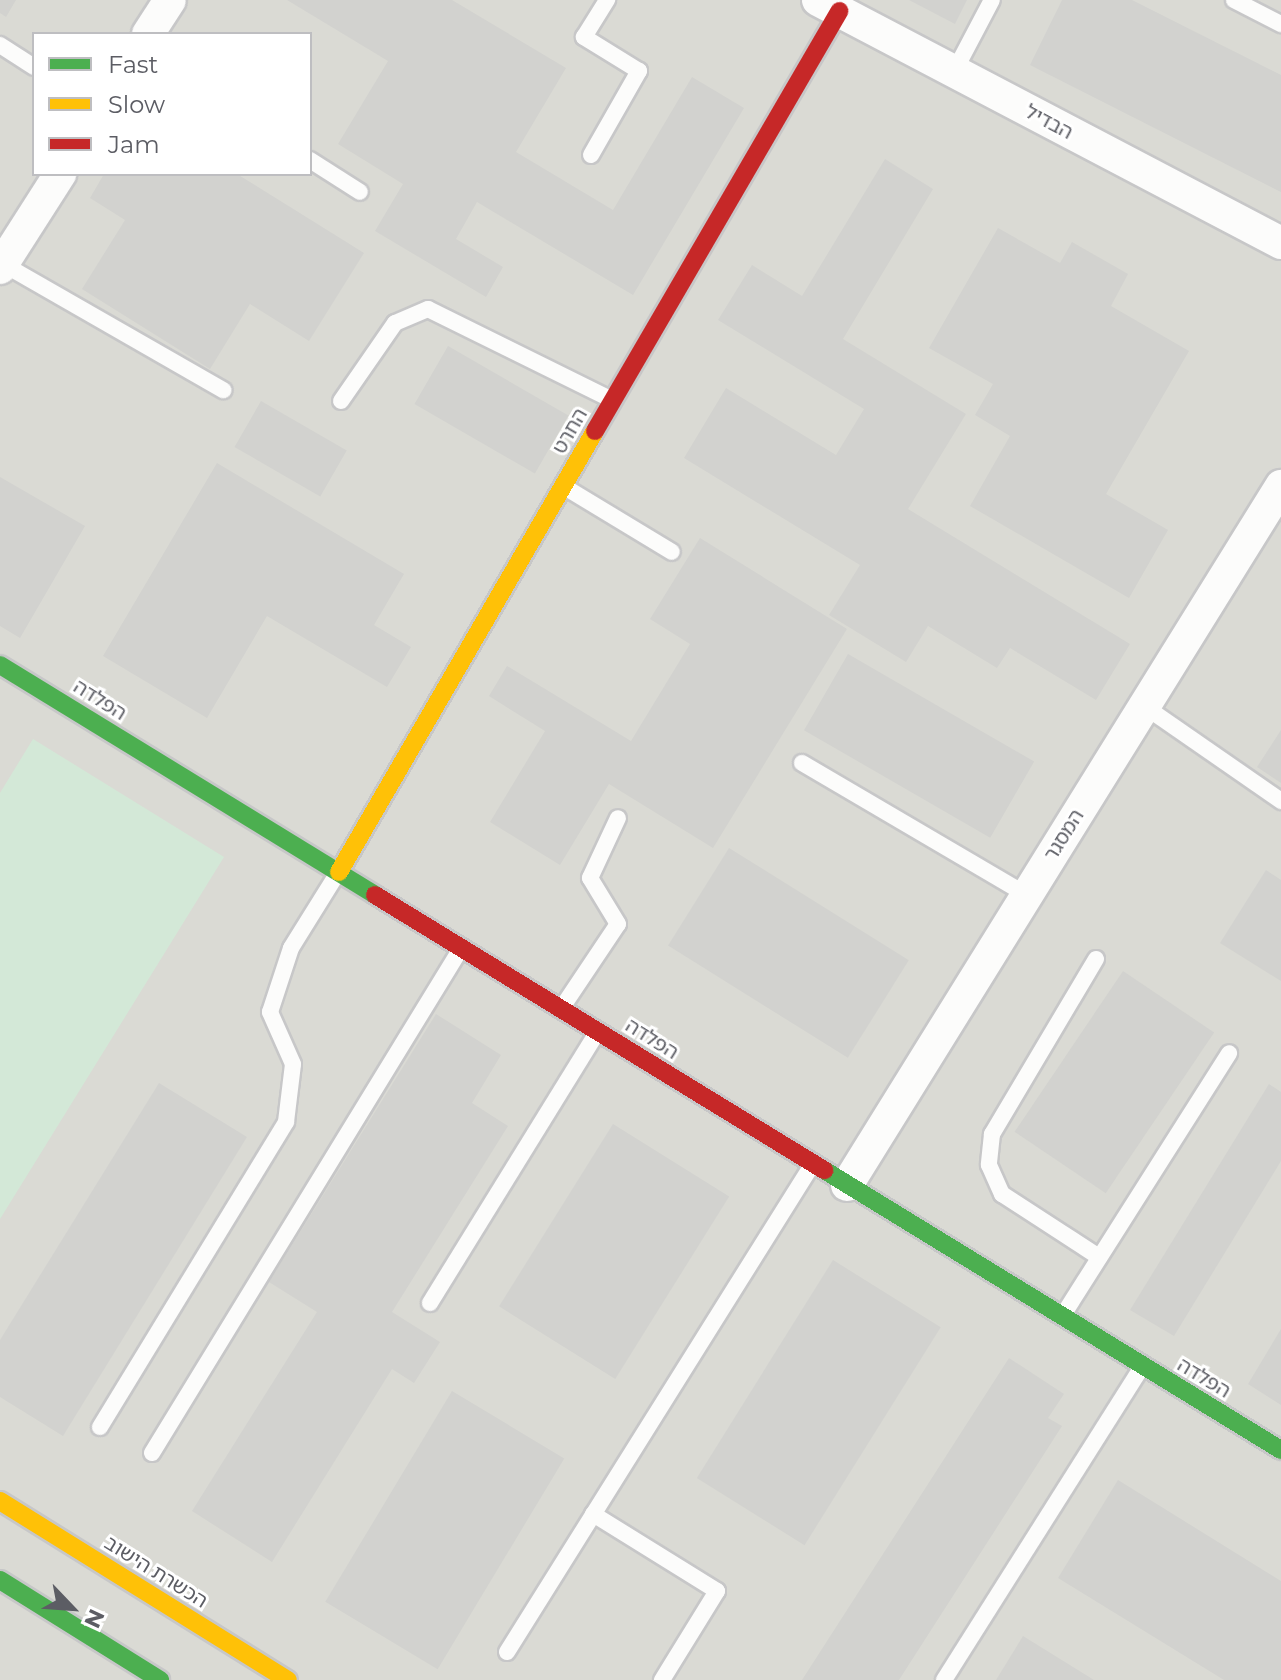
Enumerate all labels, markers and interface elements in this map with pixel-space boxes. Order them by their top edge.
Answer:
legend [32,32,312,176]
text: Fast [108,50,158,79]
text: Slow [108,90,165,119]
street label: הבדיל [1021,99,1077,145]
text: Jam [108,130,160,159]
street label: החרט [547,404,593,458]
street label: הפלדה [69,675,131,725]
street label: המסגר [1039,805,1089,865]
street label: הפלדה [621,1014,683,1064]
street label: הפלדה [1173,1353,1235,1403]
street label: הכשרת הישוב [100,1531,212,1613]
north arrow [32,1568,112,1648]
text: N [78,1605,110,1632]

